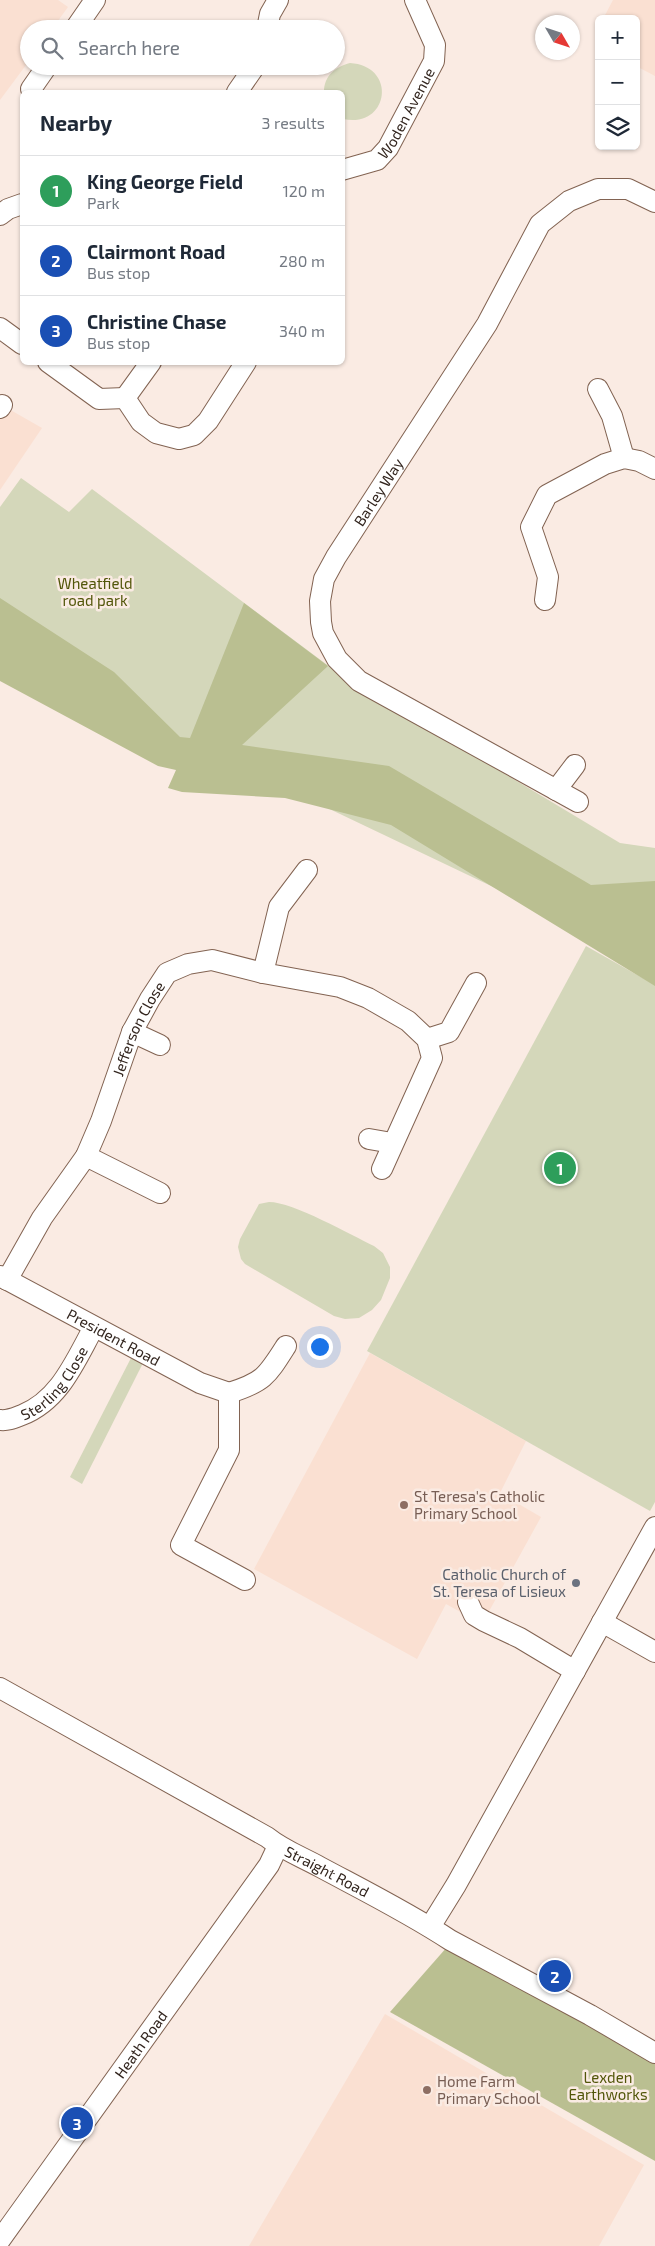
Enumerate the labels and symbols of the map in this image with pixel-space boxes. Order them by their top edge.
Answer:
north arrow [535,15,580,60]
street label: Woden Avenue [374,64,438,162]
street label: Barley Way [350,455,407,529]
park label: Wheatfield road park [57,574,133,609]
street label: Jefferson Close [108,978,168,1079]
pin: 1 [544,1149,576,1187]
street label: President Road [64,1305,163,1369]
your location [307,1334,333,1360]
street label: Sterling Close [18,1343,91,1424]
place label: St Teresa's Catholic Primary School [414,1487,545,1522]
marker: St Teresa's Catholic Primary School [398,1499,410,1511]
place label: Catholic Church of St. Teresa of Lisieux [433,1565,566,1600]
marker: Catholic Church of St. Teresa of Lisieux [570,1577,582,1589]
street label: Straight Road [282,1842,372,1900]
pin: 2 [539,1957,571,1995]
street label: Heath Road [110,2007,171,2081]
park label: Lexden Earthworks [568,2068,648,2103]
place label: Home Farm Primary School [437,2072,540,2107]
marker: Home Farm Primary School [421,2084,433,2096]
pin: 3 [61,2104,93,2142]

